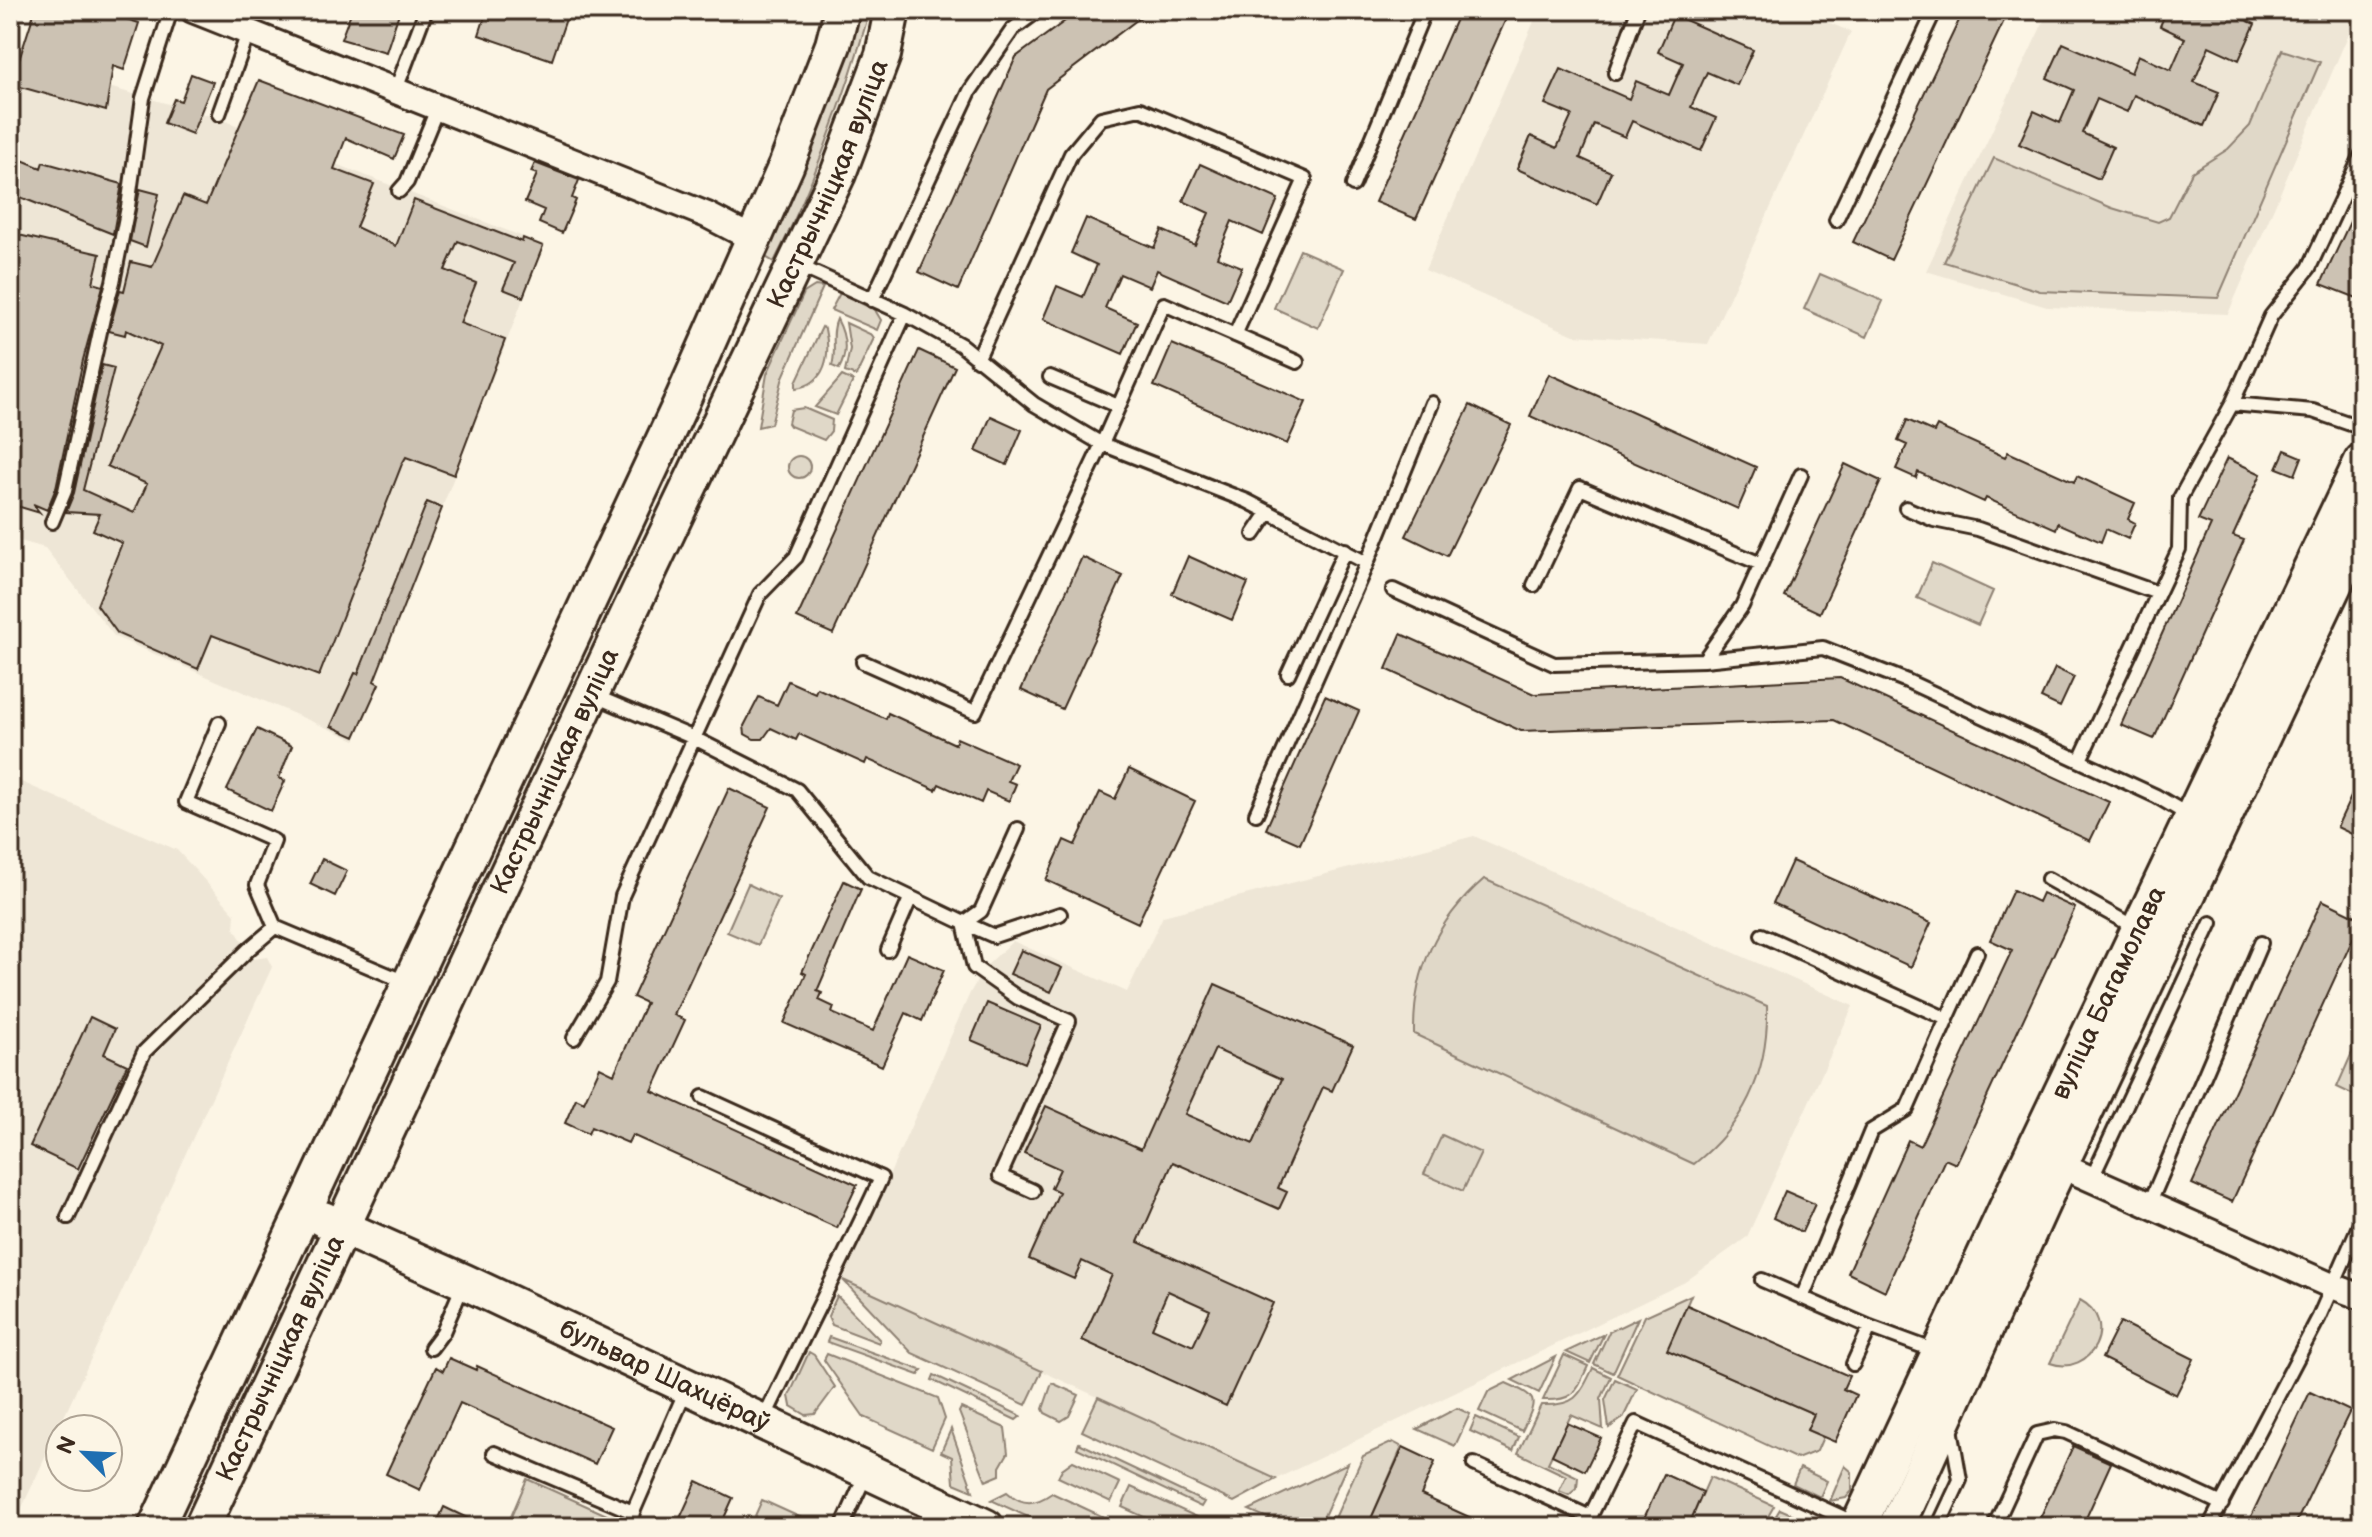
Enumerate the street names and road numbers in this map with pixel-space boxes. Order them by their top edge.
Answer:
street label: Кастрычніцкая вуліца [761,55,895,313]
street label: Кастрычніцкая вуліца [484,643,626,899]
street label: вуліца Багамолава [2045,881,2173,1105]
street label: Кастрычніцкая вуліца [210,1230,351,1486]
street label: бульвар Шахцёраў [555,1313,775,1439]

